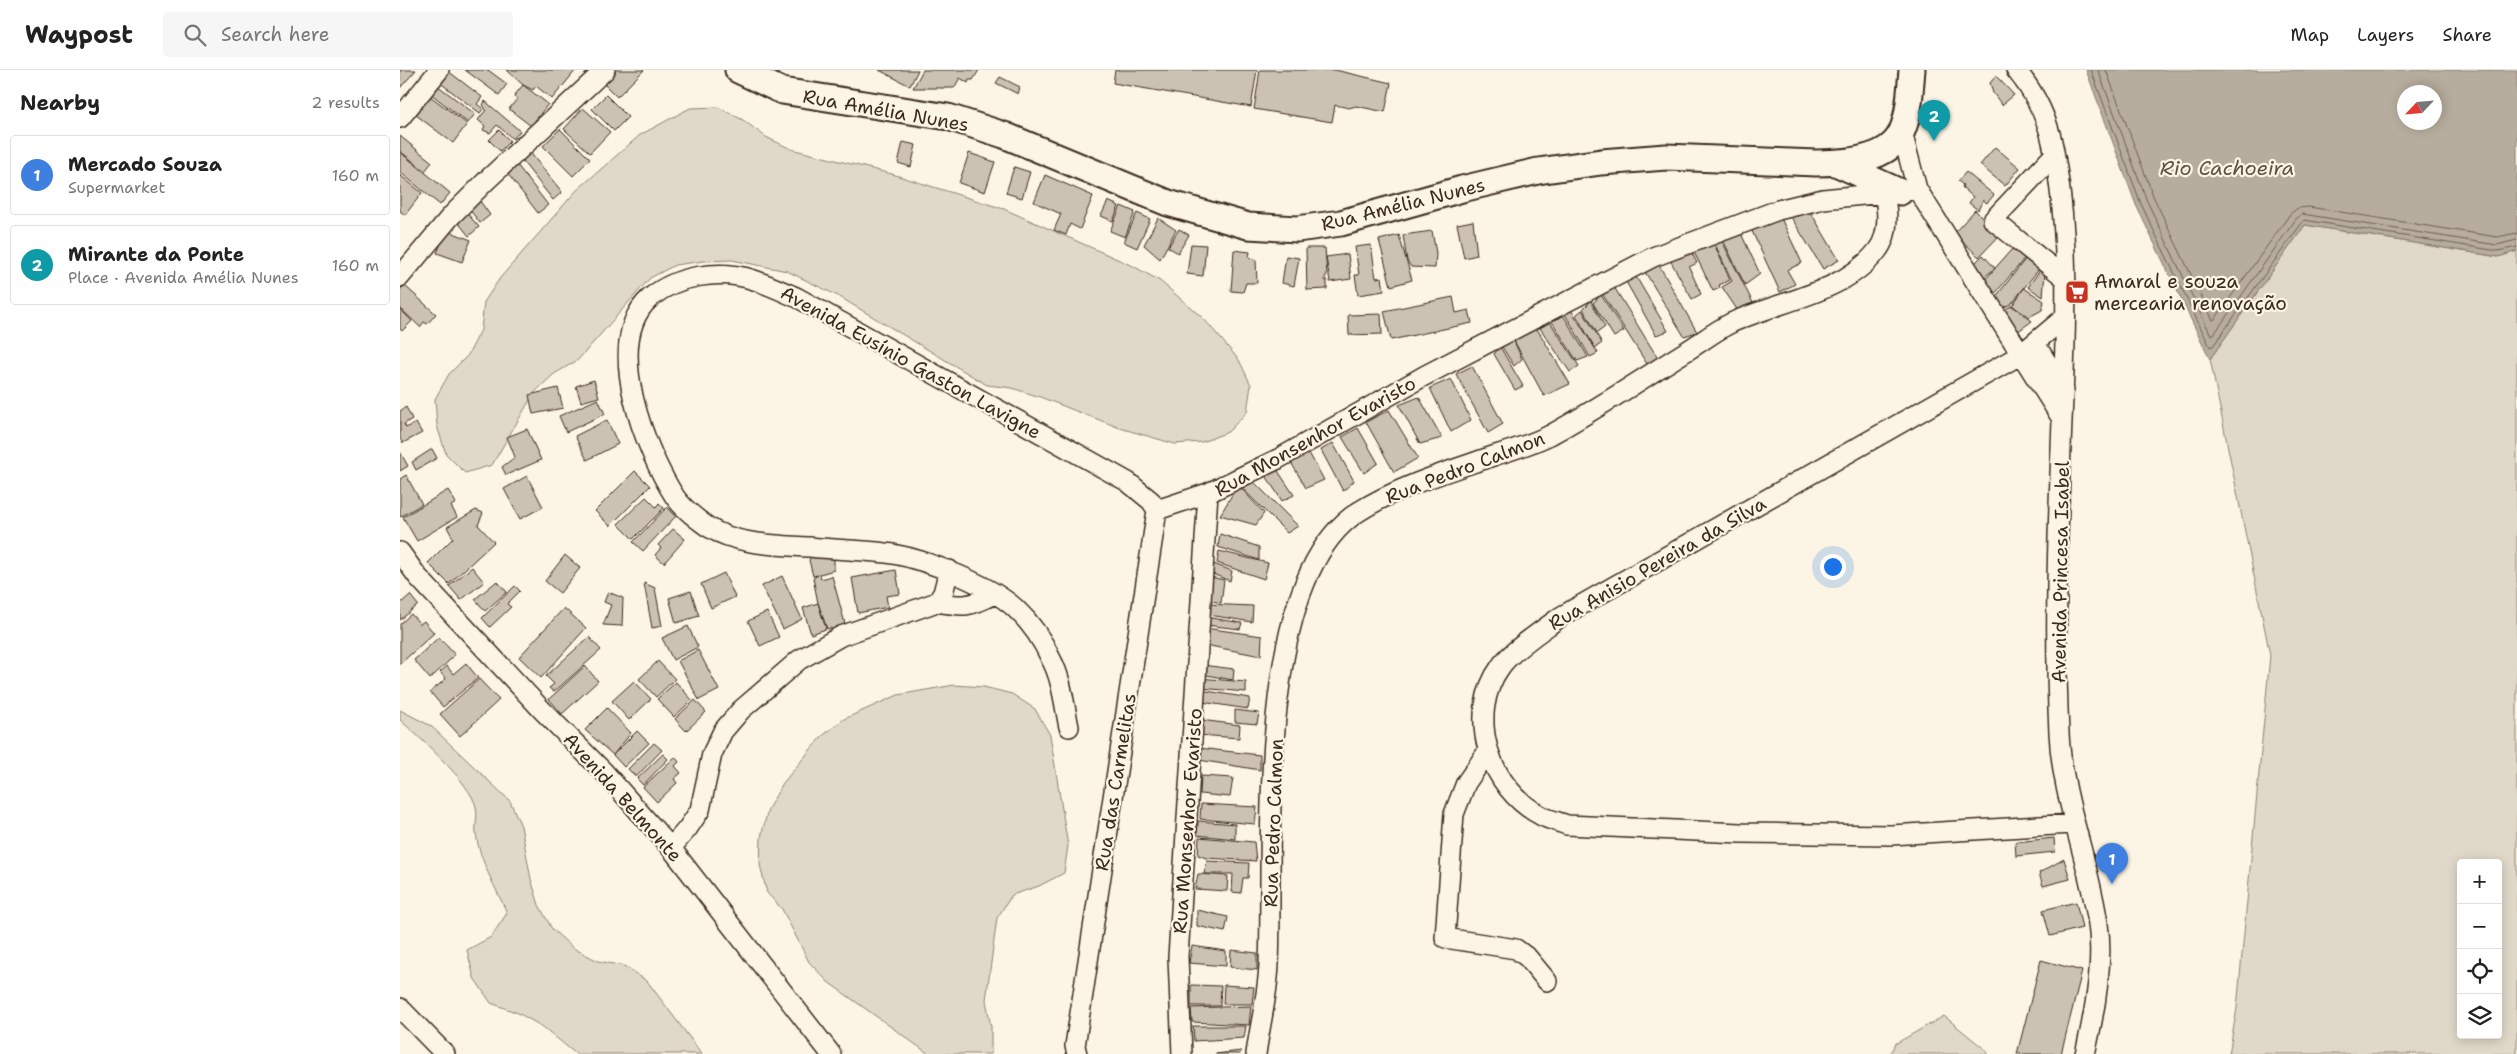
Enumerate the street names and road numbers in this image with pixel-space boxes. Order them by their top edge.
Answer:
street label: Rua Amélia Nunes [801,84,971,137]
street label: Rua Amélia Nunes [1319,172,1488,237]
street label: Avenida Eusínio Gaston Lavigne [776,280,1045,445]
street label: Rua Monsenhor Evaristo [1210,371,1420,502]
street label: Rua Pedro Calmon [1382,426,1548,509]
street label: Avenida Princesa Isabel [2046,460,2075,683]
street label: Rua Anisio Pereira da Silva [1544,491,1771,636]
street label: Rua das Carmelitas [1089,691,1142,873]
street label: Rua Monsenhor Evaristo [1167,707,1208,935]
street label: Avenida Belmonte [558,727,687,867]
street label: Rua Pedro Calmon [1258,738,1289,908]

